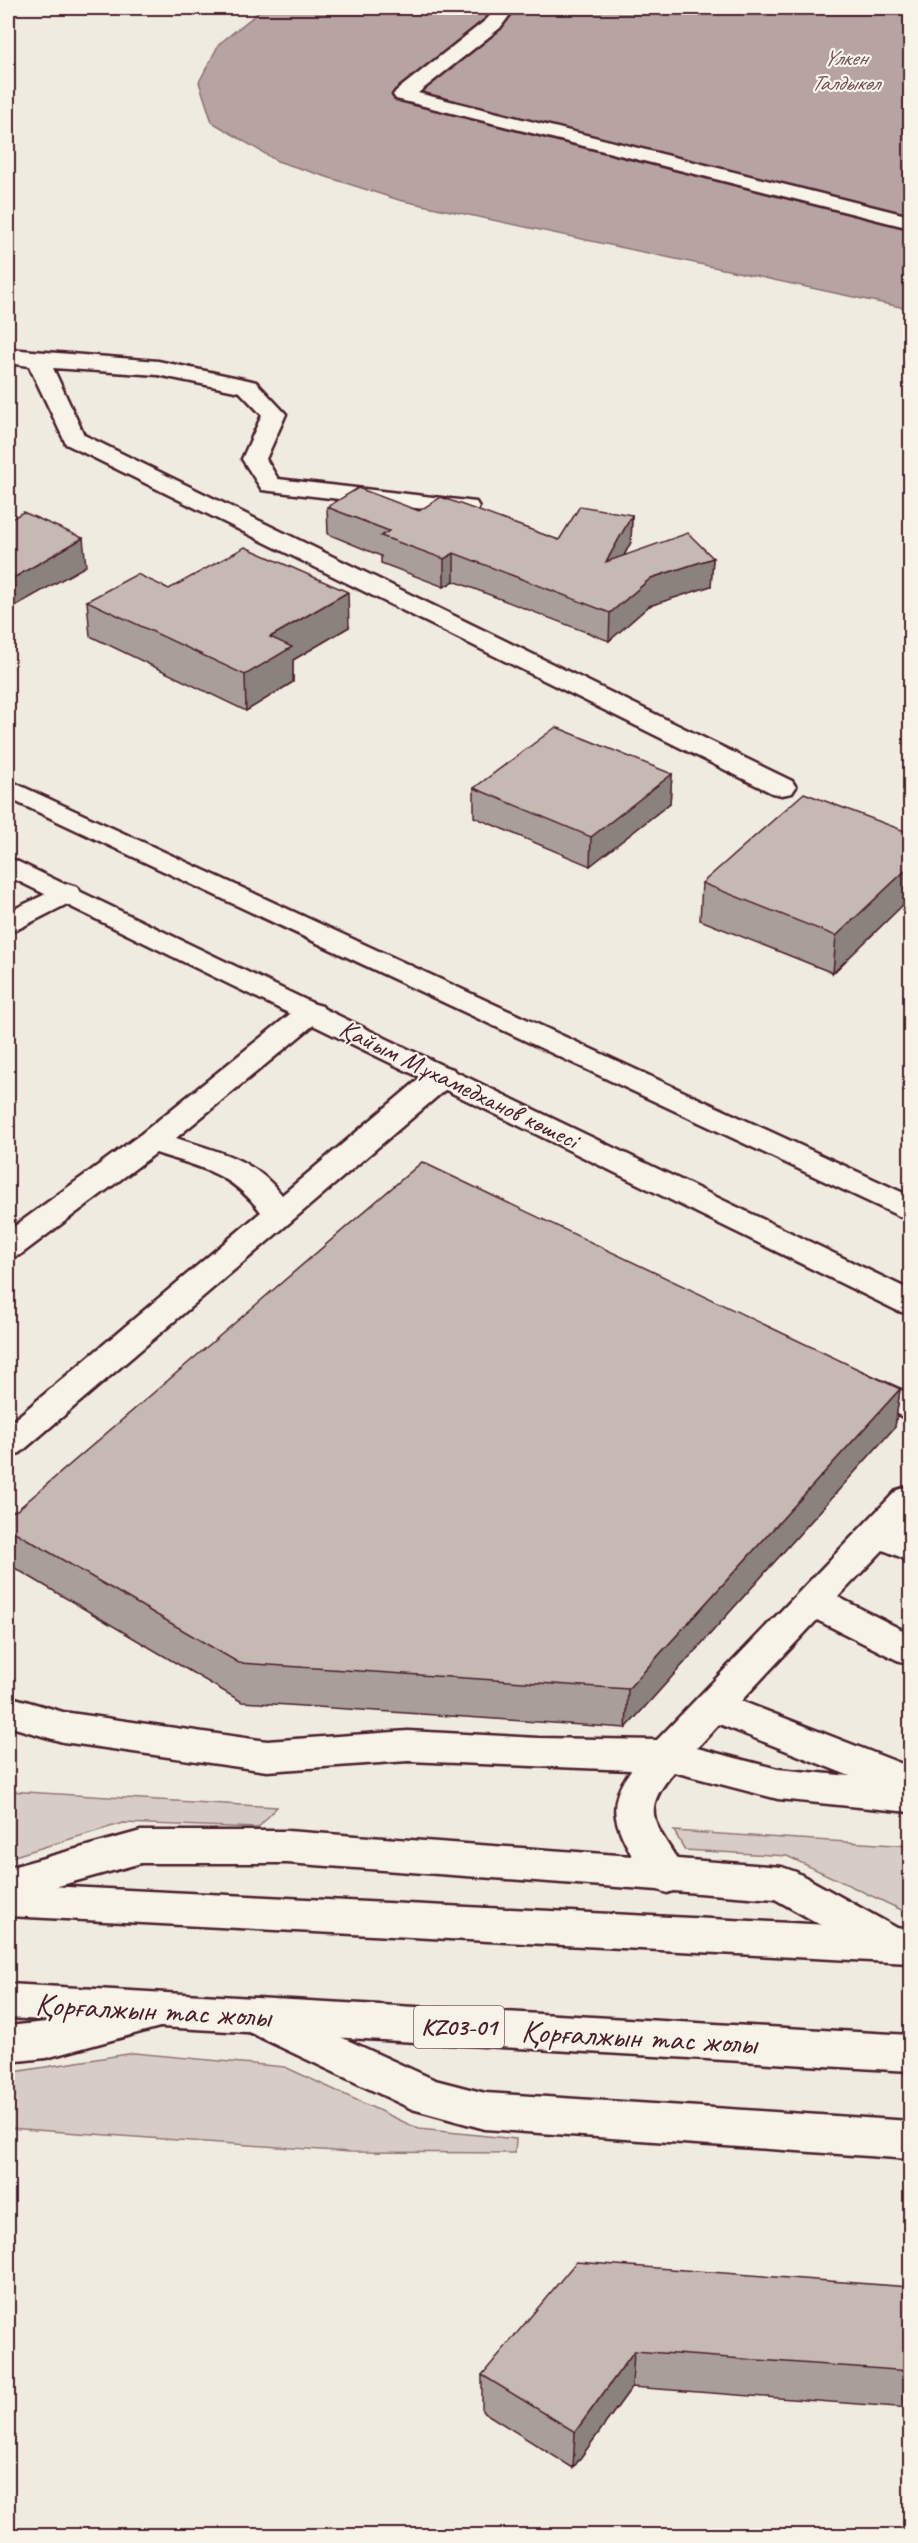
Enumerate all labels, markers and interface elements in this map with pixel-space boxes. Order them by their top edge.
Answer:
water label: Үлкен Талдыкөл [811,44,882,97]
street label: Қайым Мұхамедханов көшесі [334,1012,587,1158]
street label: Қорғалжын тас жолы [34,1983,274,2037]
road number: KZ03-01 [414,2006,504,2048]
street label: Қорғалжын тас жолы [520,2010,760,2064]

